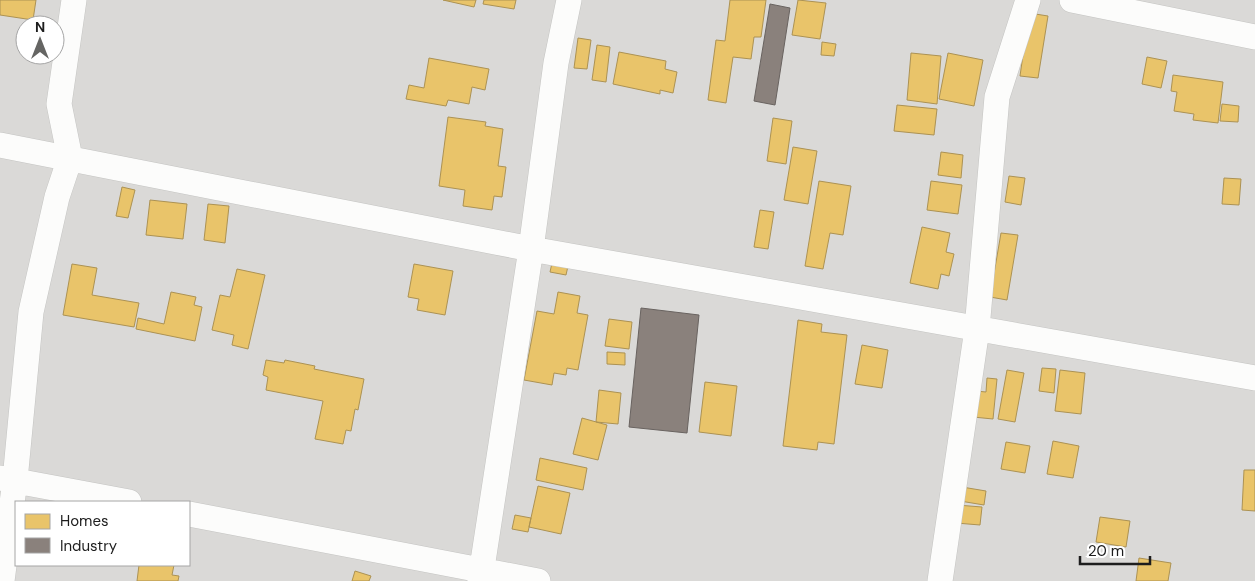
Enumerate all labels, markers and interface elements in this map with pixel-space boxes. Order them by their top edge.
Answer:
north arrow [15,15,65,65]
text: N [35,18,45,36]
legend [15,501,190,566]
text: Homes [60,511,109,531]
scale bar [1080,534,1150,566]
text: Industry [60,536,118,556]
text: 20 m [1088,541,1124,561]

